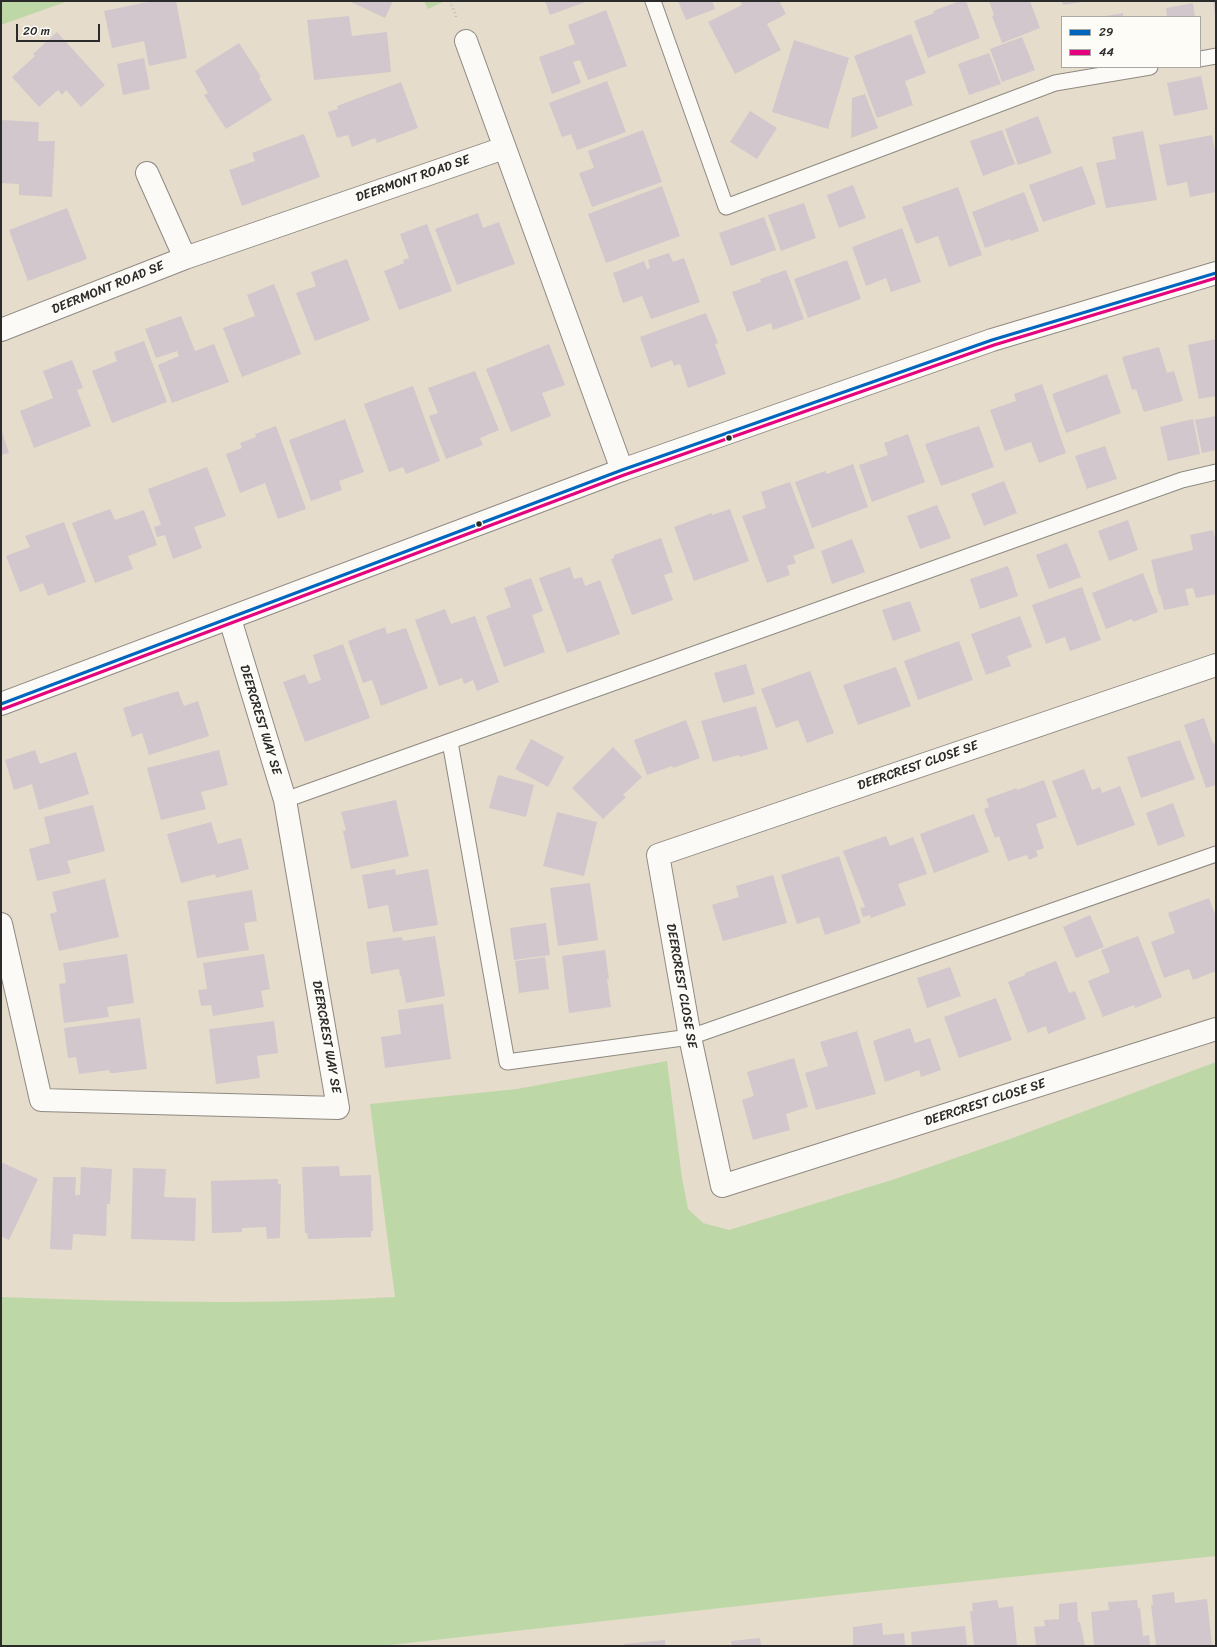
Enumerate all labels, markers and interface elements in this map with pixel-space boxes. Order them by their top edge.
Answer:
scale bar [18,16,102,42]
legend [1061,16,1201,68]
text: 20 m [23,20,50,42]
text: 29 [1099,21,1113,43]
text: 44 [1099,41,1114,63]
street label: DEERMONT ROAD SE [354,152,472,206]
street label: DEERMONT ROAD SE [50,258,166,318]
unlabelled marker [724,433,734,443]
unlabelled marker [474,519,484,529]
street label: DEERCREST WAY SE [236,663,284,777]
street label: DEERCREST CLOSE SE [856,738,980,794]
street label: DEERCREST CLOSE SE [662,922,700,1050]
street label: DEERCREST WAY SE [308,979,344,1095]
street label: DEERCREST CLOSE SE [922,1076,1048,1130]

